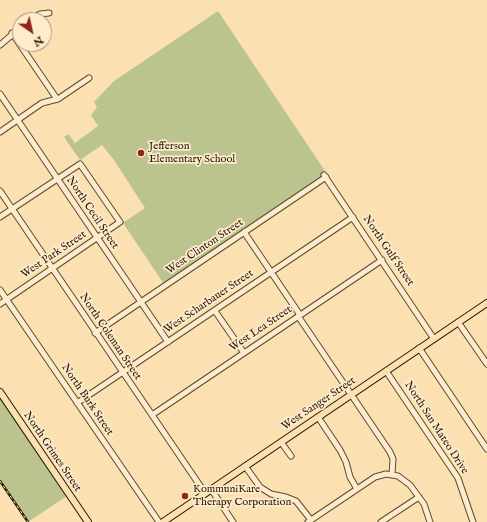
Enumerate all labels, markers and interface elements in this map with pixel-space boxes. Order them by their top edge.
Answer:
north arrow [12,12,52,52]
text: N [30,33,46,50]
place label: Jefferson Elementary School [149,140,235,166]
marker: Jefferson Elementary School [136,148,146,158]
street label: North Cecil Street [63,174,121,252]
street label: North Gulf Street [360,213,416,289]
street label: West Clinton Street [164,216,246,278]
street label: West Park Street [19,228,89,282]
street label: West Scharbauer Street [162,267,256,337]
street label: North Coleman Street [76,291,144,383]
street label: West Lea Street [227,303,295,355]
street label: North Burk Street [58,362,116,438]
street label: West Sanger Street [280,374,358,434]
street label: North San Mateo Drive [401,379,471,477]
street label: North Grimes Street [20,409,84,495]
place label: KommuniKare Therapy Corporation [193,483,291,509]
marker: KommuniKare Therapy Corporation [180,491,190,501]

